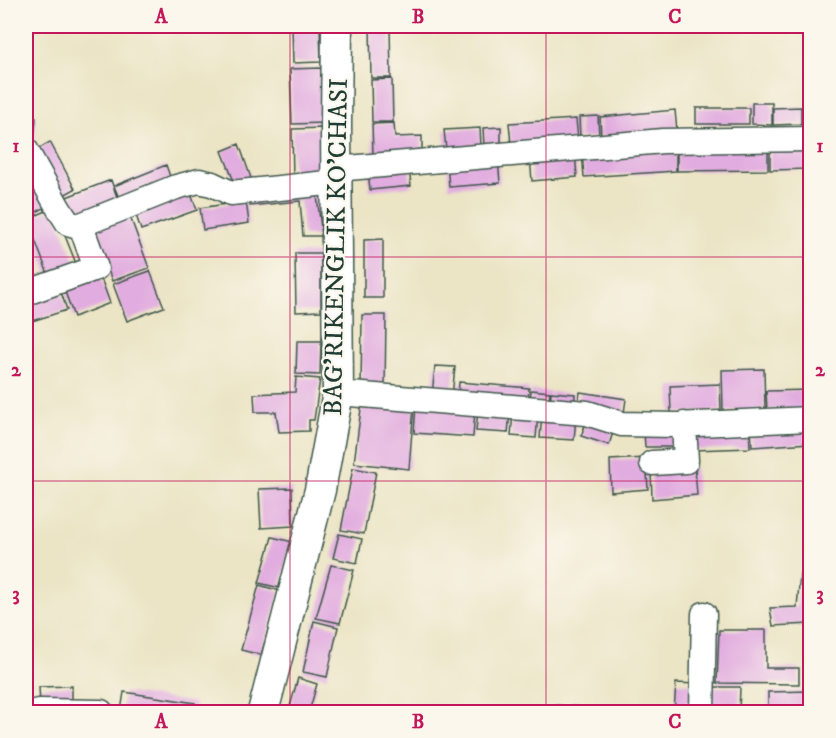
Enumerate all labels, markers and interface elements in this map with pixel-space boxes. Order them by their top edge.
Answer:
text: A [154,5,169,30]
text: B [412,5,424,30]
text: C [668,5,682,30]
street label: BAG'RIKENGLIK KO'CHASI [317,78,356,416]
text: 1 [12,134,20,159]
text: 1 [816,134,824,159]
text: 2 [11,358,22,383]
text: 2 [815,358,826,383]
text: 3 [12,582,20,607]
text: 3 [816,582,824,607]
text: A [154,710,169,735]
text: B [412,710,424,735]
text: C [668,710,682,735]

